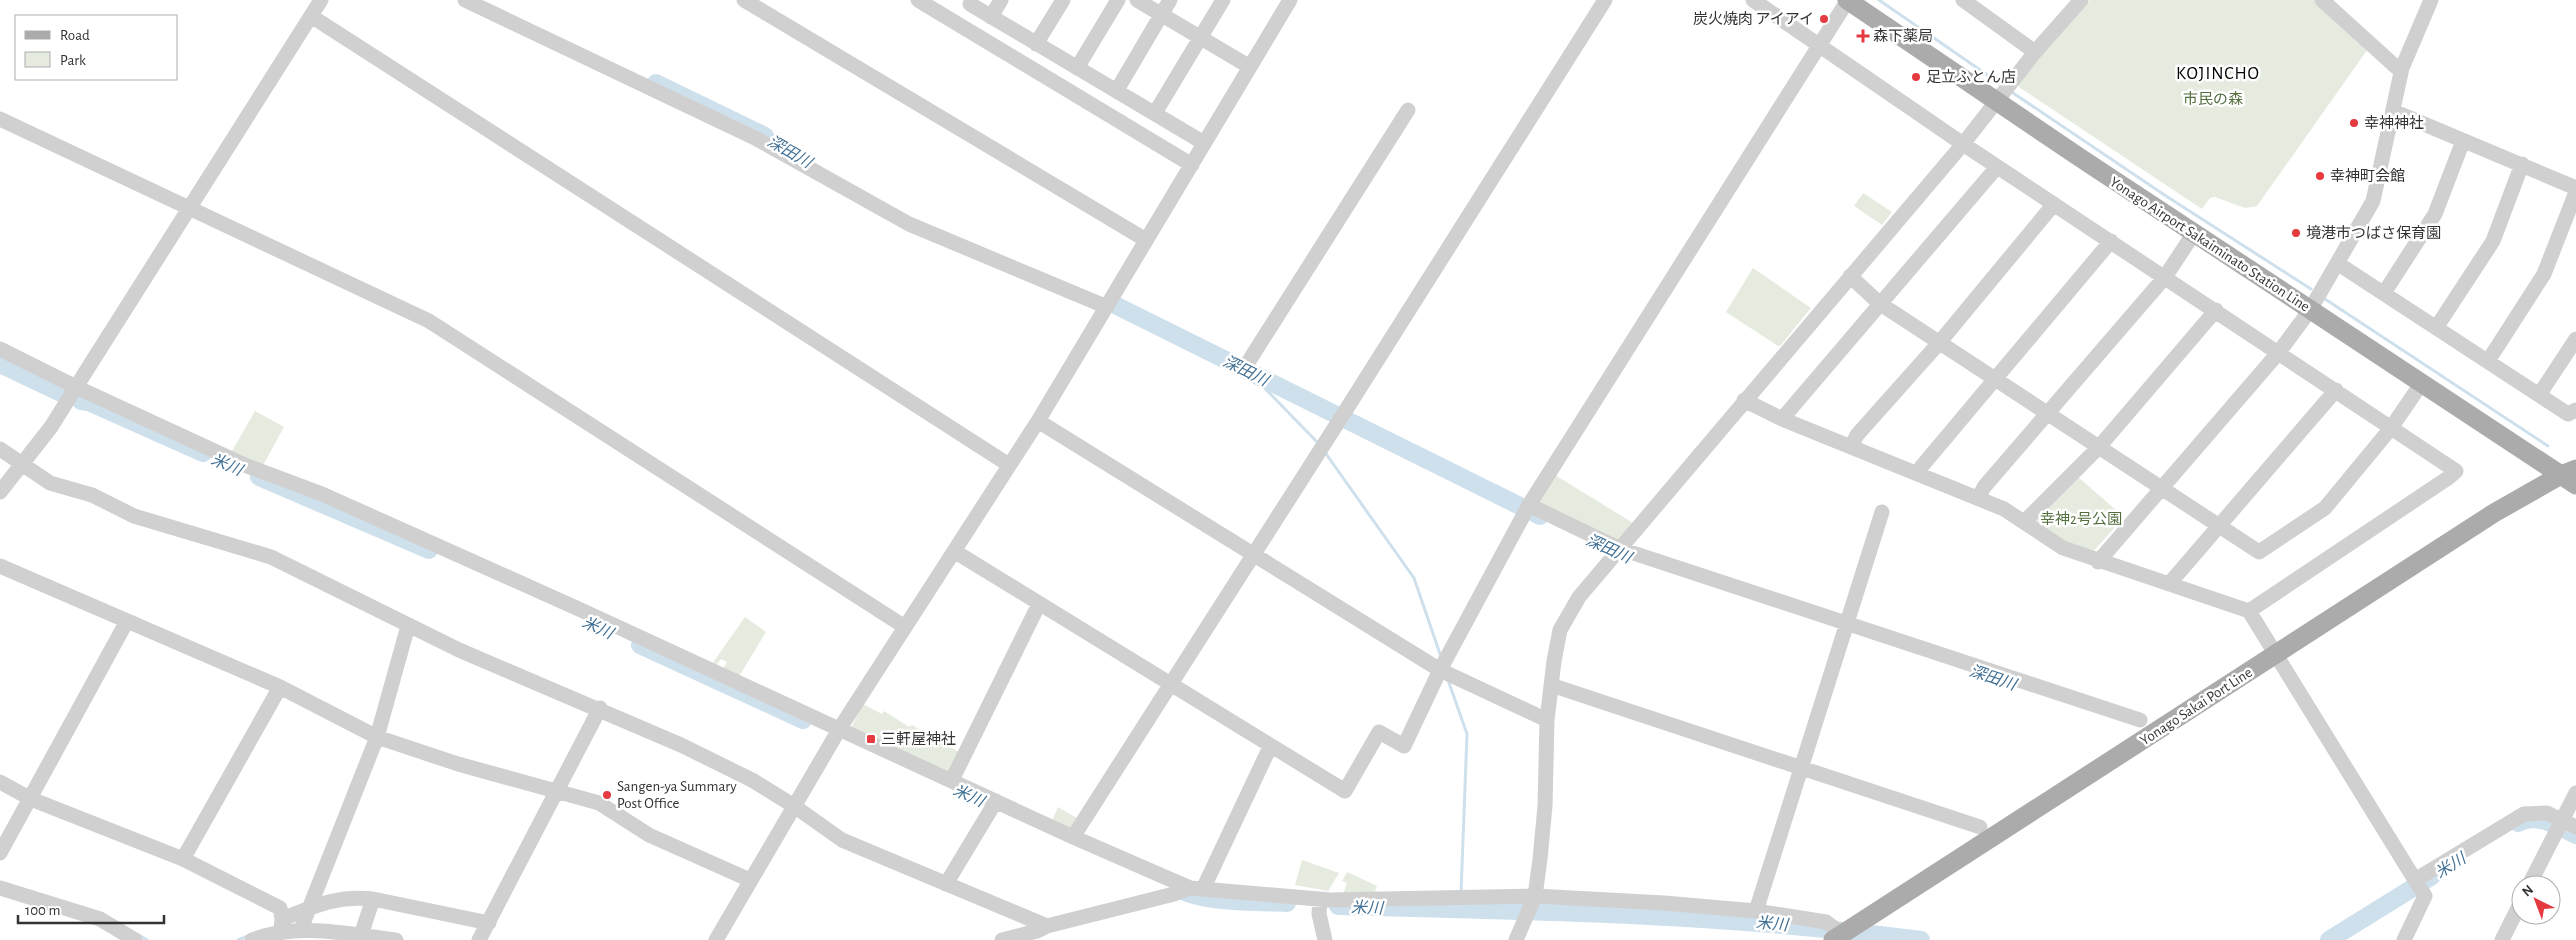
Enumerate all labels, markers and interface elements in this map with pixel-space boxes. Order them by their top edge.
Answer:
place label: 炭火焼肉 アイアイ [1693,11,1814,27]
marker: 炭火焼肉 アイアイ [1818,13,1830,25]
legend [15,15,178,80]
text: Road [60,28,90,43]
place label: 森下薬局 [1873,28,1933,44]
marker: 森下薬局 [1857,30,1869,42]
text: Park [60,53,86,68]
district label: KOJINCHO [2176,65,2260,83]
place label: 足立ふとん店 [1926,69,2016,85]
marker: 足立ふとん店 [1910,71,1922,83]
park label: 市民の森 [2183,91,2243,107]
place label: 幸神神社 [2364,115,2424,131]
marker: 幸神神社 [2348,117,2360,129]
water label: 深田川 [765,132,817,172]
place label: 幸神町会館 [2330,168,2405,184]
marker: 幸神町会館 [2314,170,2326,182]
street label: Yonago Airport Sakaiminato Station Line [2107,174,2312,315]
place label: 境港市つばさ保育園 [2306,225,2441,241]
marker: 境港市つばさ保育園 [2290,227,2302,239]
water label: 深田川 [1220,352,1273,389]
water label: 米川 [209,450,247,479]
park label: 幸神2号公園 [2040,511,2122,527]
water label: 深田川 [1583,531,1636,567]
water label: 米川 [580,613,618,643]
water label: 深田川 [1967,662,2020,694]
street label: Yonago Sakai Port Line [2138,665,2255,748]
place label: 三軒屋神社 [881,731,956,747]
marker: 三軒屋神社 [865,733,877,745]
place label: Sangen-ya Summary Post Office [617,779,737,811]
water label: 米川 [951,781,989,811]
marker: Sangen-ya Summary Post Office [601,789,613,801]
water label: 米川 [2432,849,2470,881]
north arrow [2511,875,2561,925]
text: N [2520,883,2536,900]
scale bar [18,892,164,924]
water label: 米川 [1351,898,1385,917]
text: 100 m [25,903,60,918]
water label: 米川 [1755,914,1791,934]

